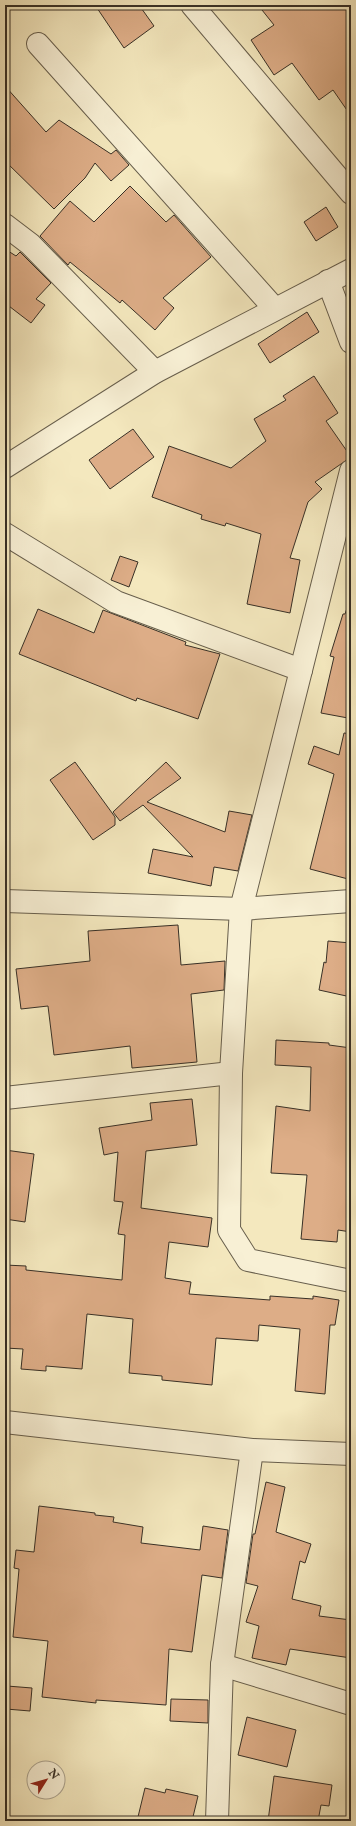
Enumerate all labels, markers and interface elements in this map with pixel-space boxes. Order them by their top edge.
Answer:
north arrow [26,1760,66,1800]
text: N [44,1766,62,1783]

